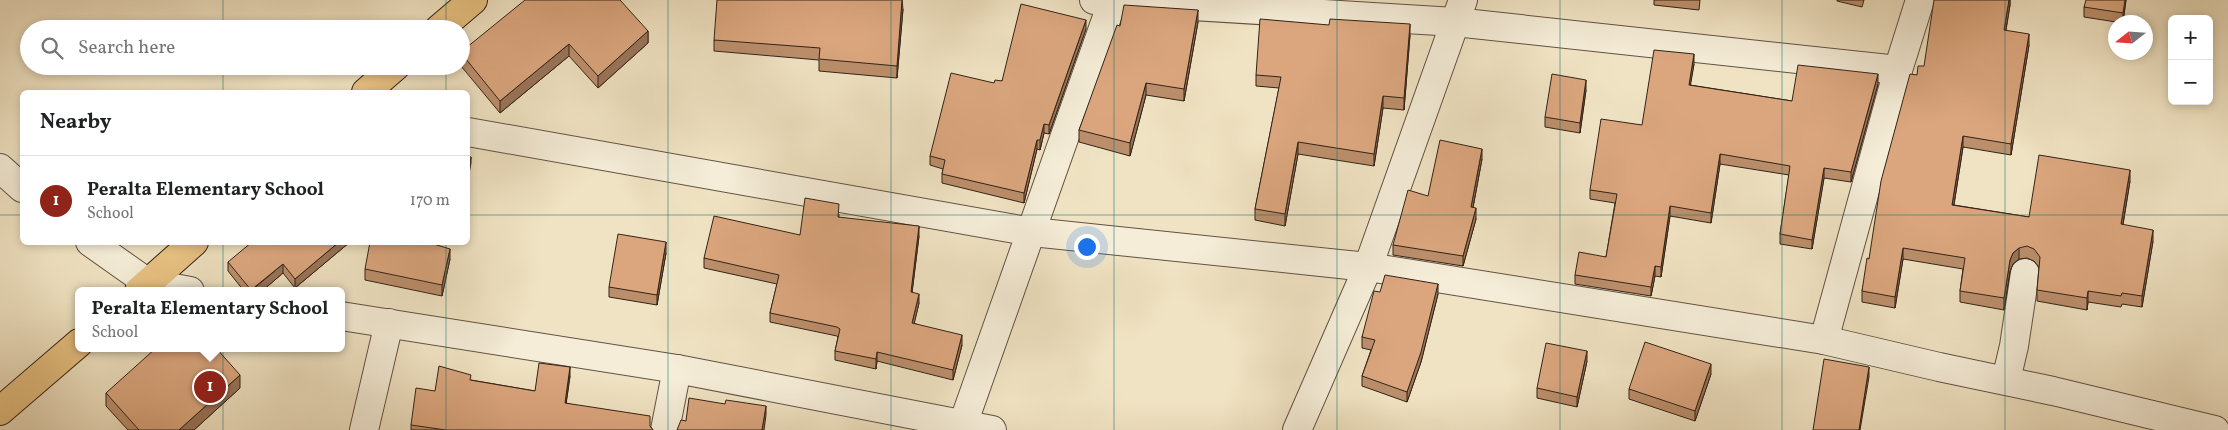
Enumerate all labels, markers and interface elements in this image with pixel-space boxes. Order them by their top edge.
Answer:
north arrow [2108,15,2153,60]
map controls [2168,15,2213,105]
button: + [2168,15,2213,60]
search box [20,20,470,75]
icon: search [38,34,66,62]
text: Search here [78,35,175,61]
button: − [2168,60,2213,105]
text: Nearby [40,108,111,137]
text: Peralta Elementary School [87,177,324,203]
text: 1 [53,190,59,212]
text: 170 m [410,190,450,212]
text: School [87,203,134,225]
your location [1074,234,1100,260]
popup [75,287,345,352]
text: Peralta Elementary School [91,296,329,322]
text: School [91,322,138,344]
pin: 1 [194,368,226,406]

